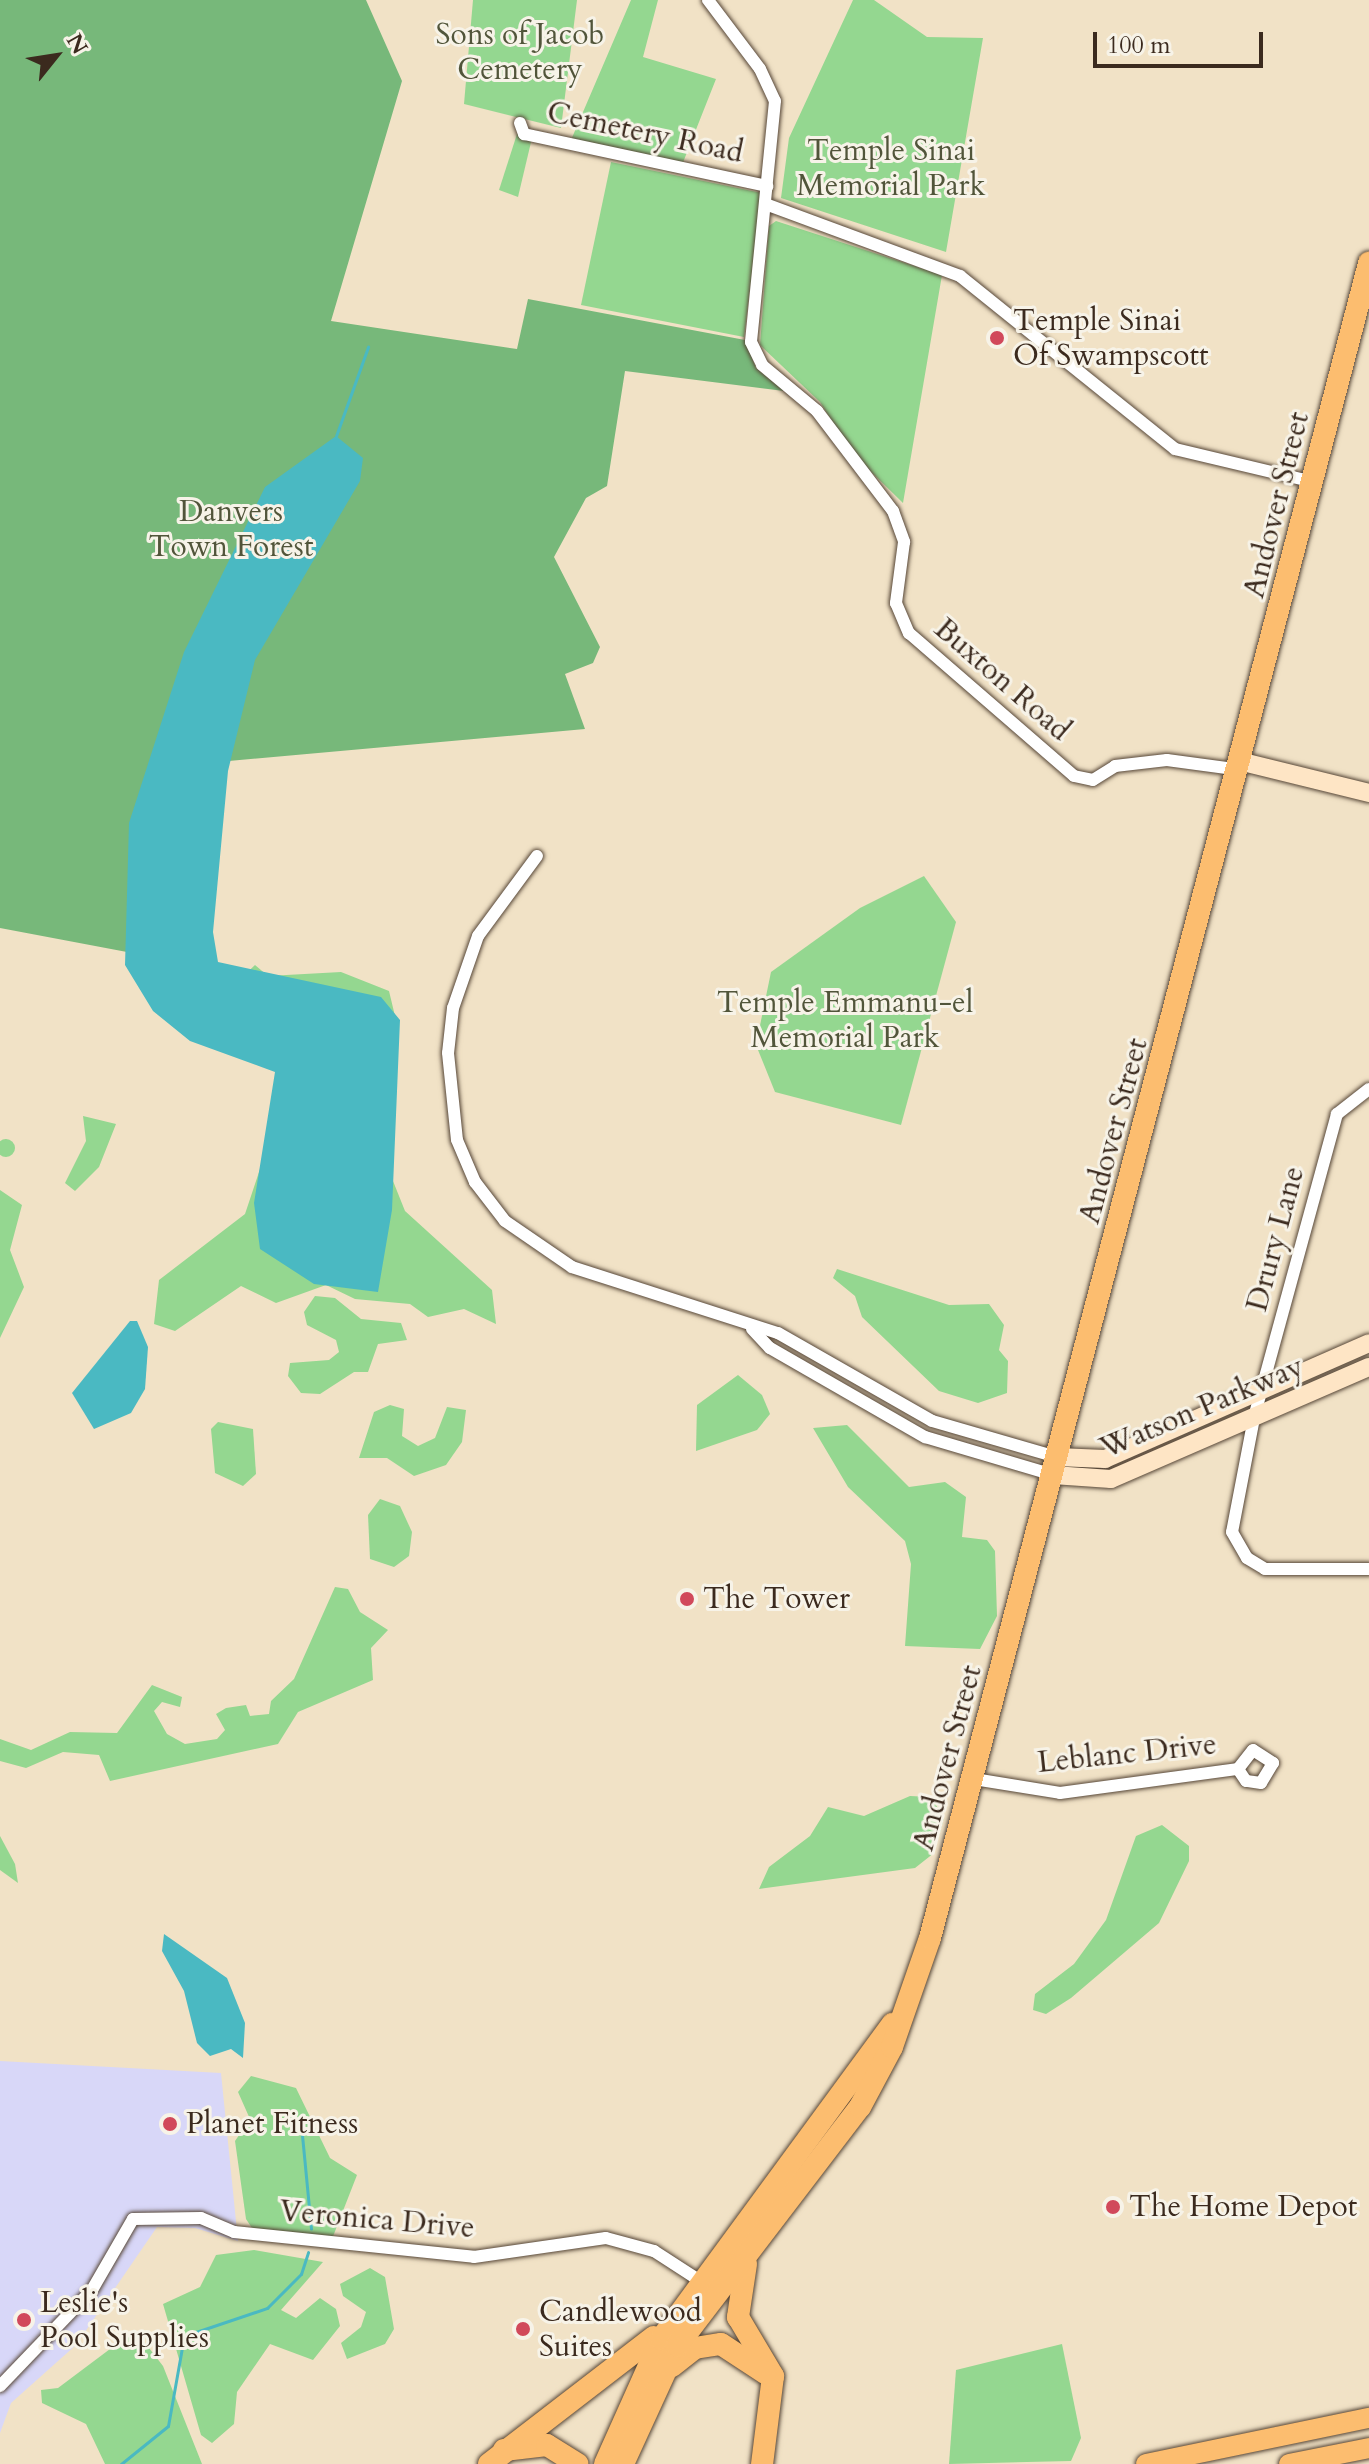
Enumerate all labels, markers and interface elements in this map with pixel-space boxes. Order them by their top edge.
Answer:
north arrow [16,16,96,96]
scale bar [1097,16,1267,66]
park label: Sons of Jacob Cemetery [436,17,604,88]
text: N [59,28,95,60]
text: 100 m [1107,29,1171,62]
street label: Cemetery Road [544,95,746,171]
park label: Temple Sinai Memorial Park [796,133,986,204]
place label: Temple Sinai Of Swampscott [1013,303,1208,374]
marker: Temple Sinai Of Swampscott [988,329,1006,347]
street label: Andover Street [1236,408,1318,602]
park label: Danvers Town Forest [149,494,313,564]
street label: Buxton Road [927,611,1077,749]
park label: Temple Emmanu-el Memorial Park [717,985,973,1056]
street label: Andover Street [1072,1034,1156,1228]
street label: Drury Lane [1239,1163,1313,1315]
street label: Watson Parkway [1095,1349,1309,1467]
place label: The Tower [703,1581,850,1617]
marker: The Tower [678,1590,696,1608]
street label: Andover Street [906,1661,990,1855]
street label: Leblanc Drive [1036,1727,1218,1781]
place label: Planet Fitness [186,2106,358,2142]
marker: Planet Fitness [161,2115,179,2133]
place label: The Home Depot [1129,2189,1357,2225]
street label: Veronica Drive [278,2194,476,2246]
marker: The Home Depot [1104,2198,1122,2216]
place label: Leslie's Pool Supplies [40,2285,209,2356]
place label: Candlewood Suites [539,2294,702,2364]
marker: Leslie's Pool Supplies [15,2311,33,2329]
marker: Candlewood Suites [514,2320,532,2338]

